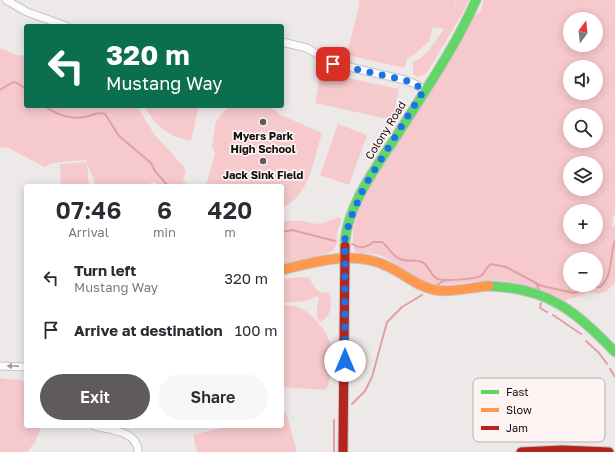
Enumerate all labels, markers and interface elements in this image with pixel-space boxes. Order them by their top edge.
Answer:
north arrow [563,12,603,52]
map controls [563,12,603,292]
text: 320 m [106,38,190,71]
icon: left [40,40,92,92]
pin [316,47,350,81]
icon: arrive [322,53,344,75]
button: sound [563,60,603,100]
text: Mustang Way [106,72,222,94]
street label: Colony Road [362,98,408,162]
button: search [563,108,603,148]
marker: Myers Park High School [258,117,268,127]
place label: Myers Park High School [231,129,296,155]
marker: Jack Sink Field [258,156,268,166]
button: layers [563,156,603,196]
place label: Jack Sink Field [223,168,304,181]
text: 07:46 [56,195,121,224]
text: 6 [157,195,172,224]
text: 420 [208,195,252,224]
button: + [563,204,603,244]
text: Arrival [68,224,109,240]
text: min [153,224,176,240]
text: m [224,224,236,240]
button: − [563,252,603,292]
text: Turn left [74,261,136,279]
icon: left [40,267,62,289]
text: 320 m [224,269,268,287]
text: Mustang Way [74,279,158,295]
icon: arrive [40,319,62,341]
text: Arrive at destination [74,321,223,339]
text: 100 m [235,321,278,339]
position arrow [324,340,366,382]
one-way arrow [6,363,19,369]
button: Exit [40,374,150,420]
button: Share [158,374,268,420]
legend [473,378,605,442]
text: Fast [506,385,529,398]
text: Slow [506,403,532,416]
text: Jam [506,421,528,434]

